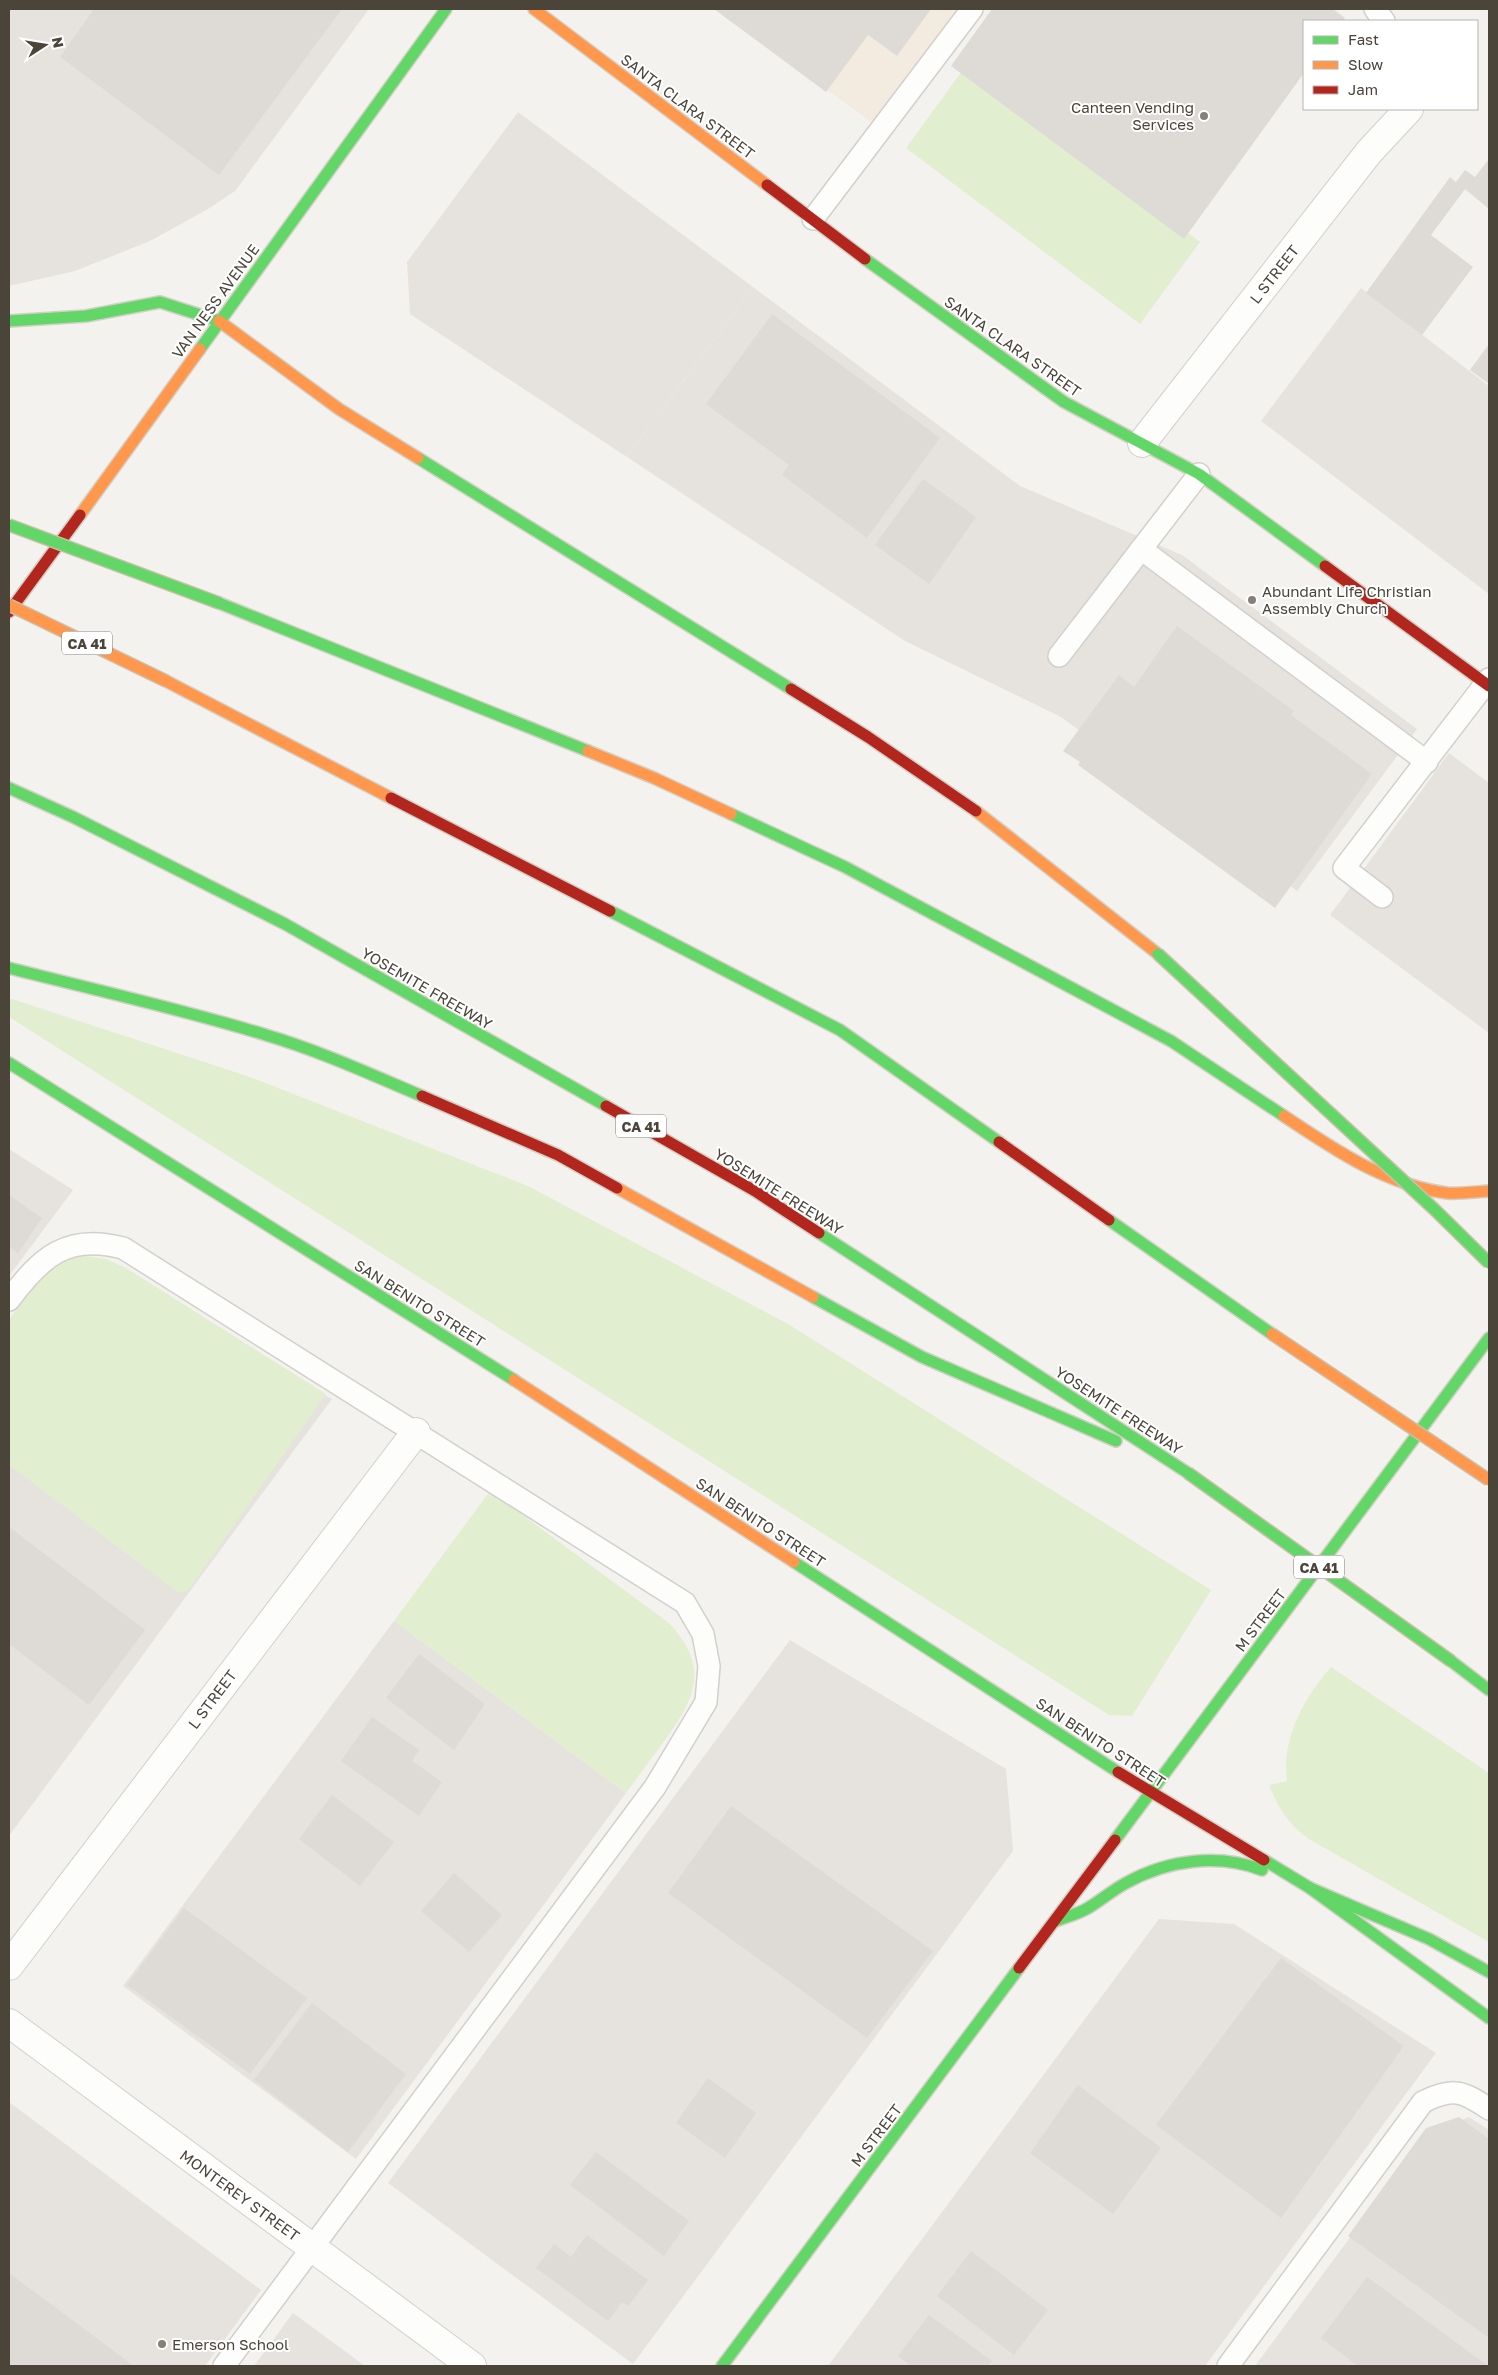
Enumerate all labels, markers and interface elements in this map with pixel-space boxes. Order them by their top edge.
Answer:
north arrow [20,20,70,70]
legend [1303,20,1478,110]
text: Fast [1348,30,1379,48]
text: N [49,35,68,49]
street label: SANTA CLARA STREET [618,50,758,162]
text: Slow [1348,55,1383,73]
text: Jam [1348,80,1378,98]
place label: Canteen Vending Services [1071,98,1194,133]
marker: Canteen Vending Services [1198,110,1210,122]
street label: VAN NESS AVENUE [168,240,262,362]
street label: L STREET [1246,241,1302,307]
street label: SANTA CLARA STREET [941,292,1085,400]
place label: Abundant Life Christian Assembly Church [1262,582,1431,617]
marker: Abundant Life Christian Assembly Church [1246,594,1258,606]
road number: CA 41 [62,632,112,654]
street label: YOSEMITE FREEWAY [358,943,496,1033]
road number: CA 41 [616,1114,666,1138]
street label: YOSEMITE FREEWAY [712,1144,847,1238]
street label: SAN BENITO STREET [351,1255,489,1351]
street label: YOSEMITE FREEWAY [1052,1362,1186,1458]
street label: SAN BENITO STREET [693,1473,829,1571]
road number: CA 41 [1294,1555,1344,1578]
street label: M STREET [1231,1585,1289,1655]
street label: L STREET [184,1666,240,1732]
street label: SAN BENITO STREET [1033,1693,1169,1791]
street label: M STREET [847,2100,905,2170]
street label: MONTEREY STREET [177,2146,303,2244]
place label: Emerson School [172,2335,289,2353]
marker: Emerson School [156,2338,168,2350]

